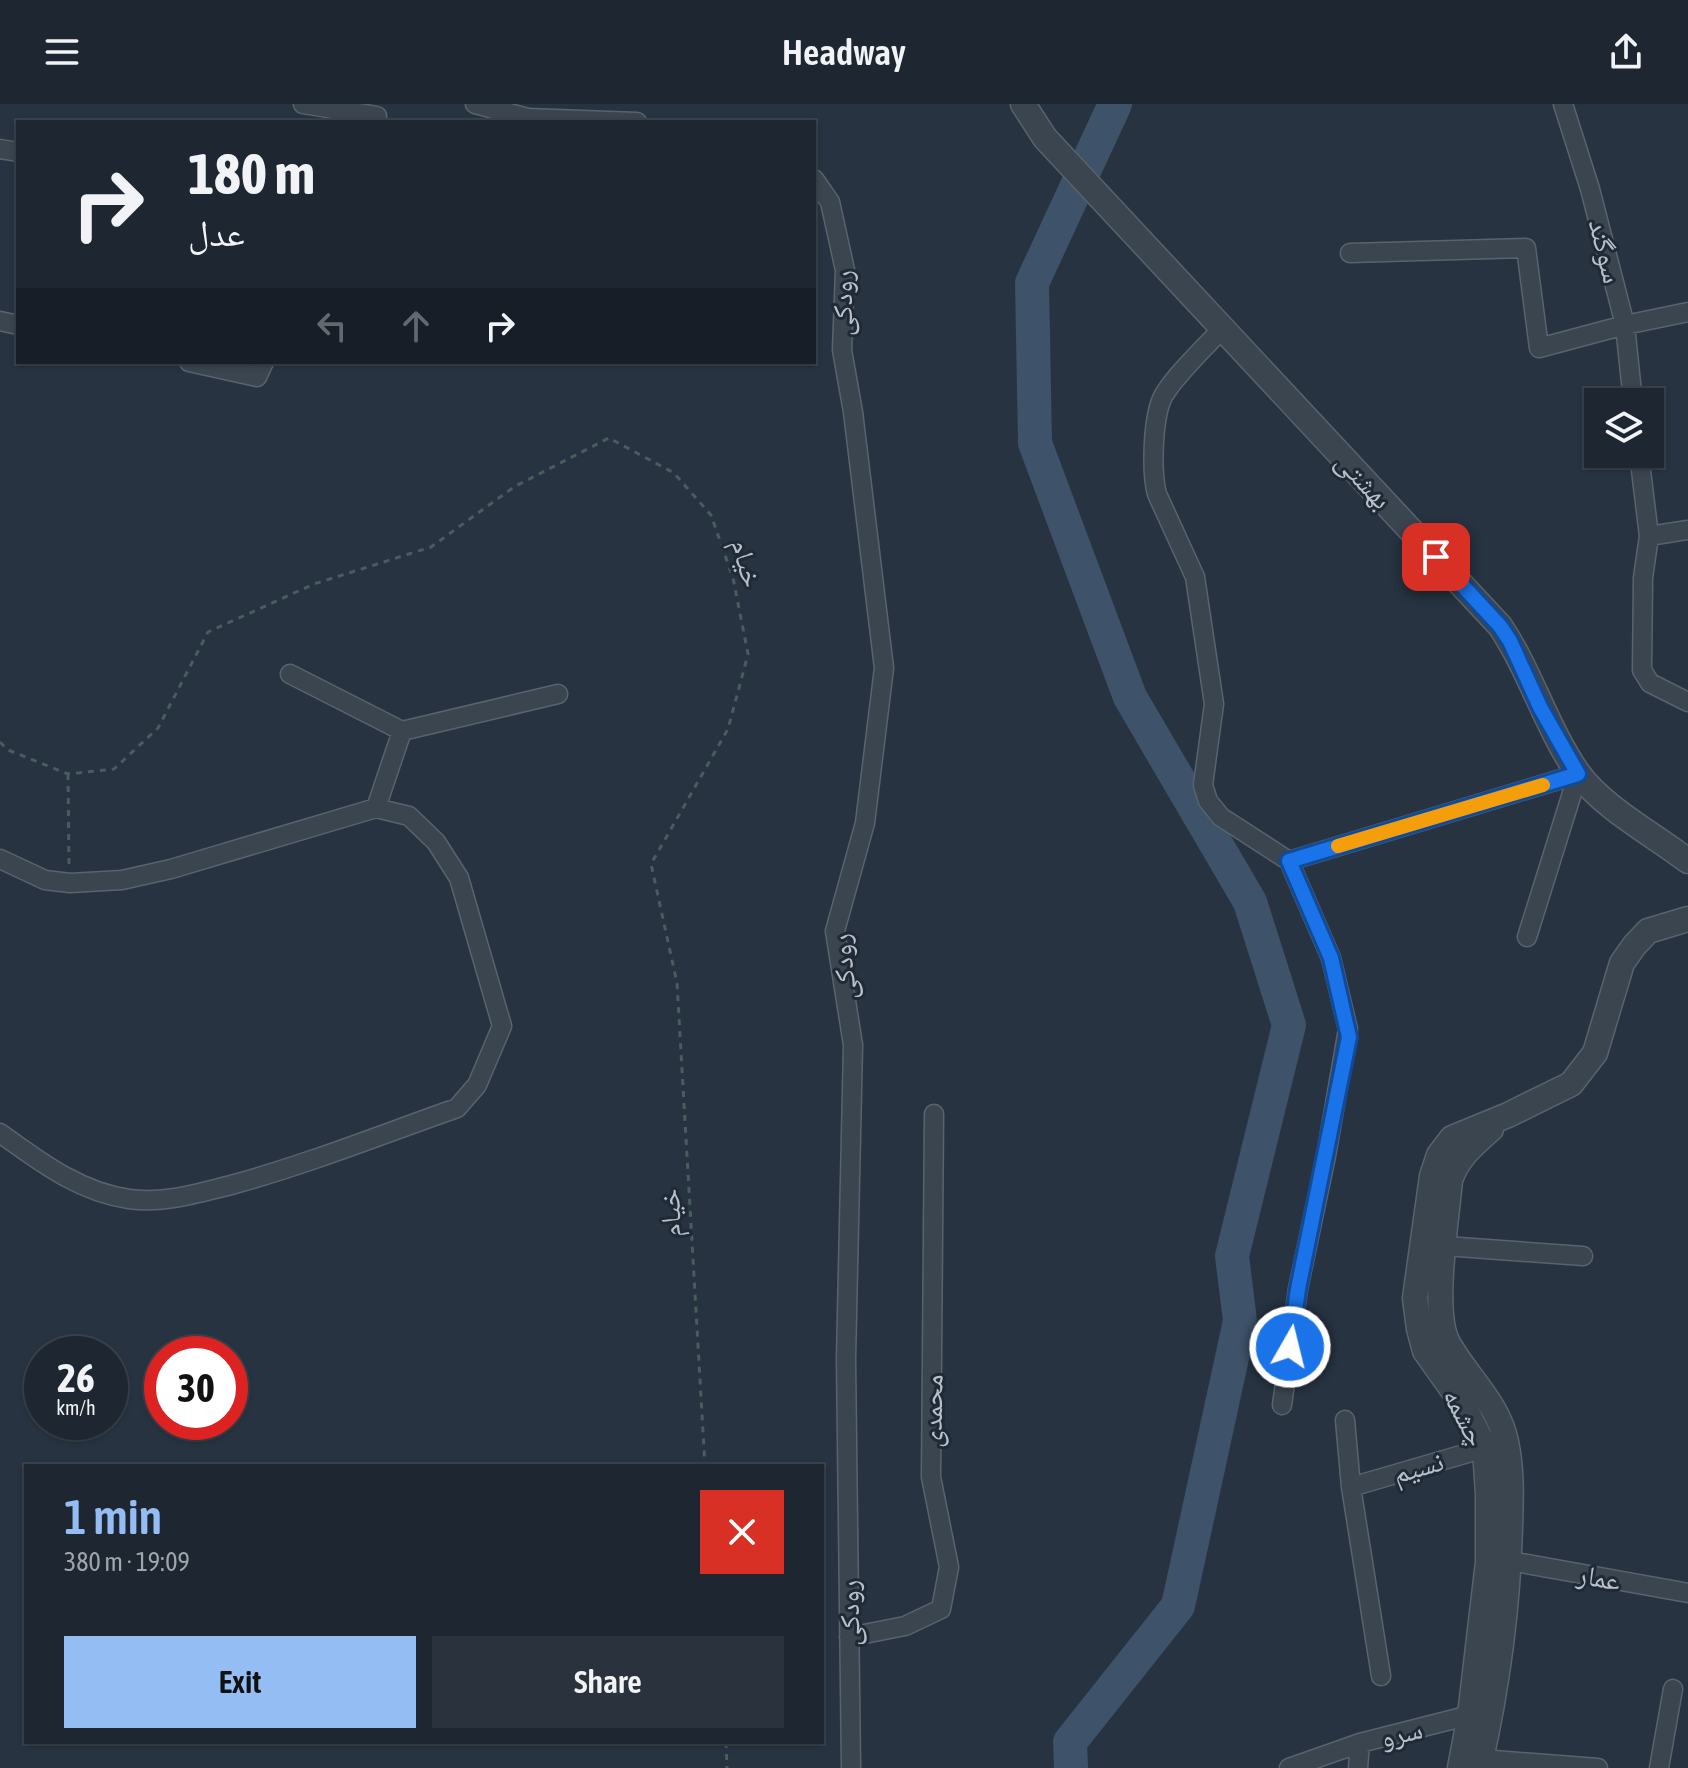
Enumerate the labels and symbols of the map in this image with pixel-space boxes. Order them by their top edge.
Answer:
street label: سوگند [1583,216,1629,286]
street label: رودکی [826,270,860,336]
street label: بهشتی [1328,445,1398,517]
pin [1402,523,1470,591]
street label: خیام [722,535,769,592]
street label: رودکی [824,932,864,1002]
street label: خیام [653,1188,690,1238]
position arrow [1248,1305,1332,1389]
speed limit sign: 30 [144,1336,248,1440]
street label: محمدی [915,1374,950,1448]
street label: چشمه [1436,1383,1493,1452]
street label: نسیم [1389,1445,1448,1492]
street label: عمار [1574,1557,1623,1597]
street label: رودکی [832,1580,868,1646]
street label: سرو [1376,1712,1426,1754]

